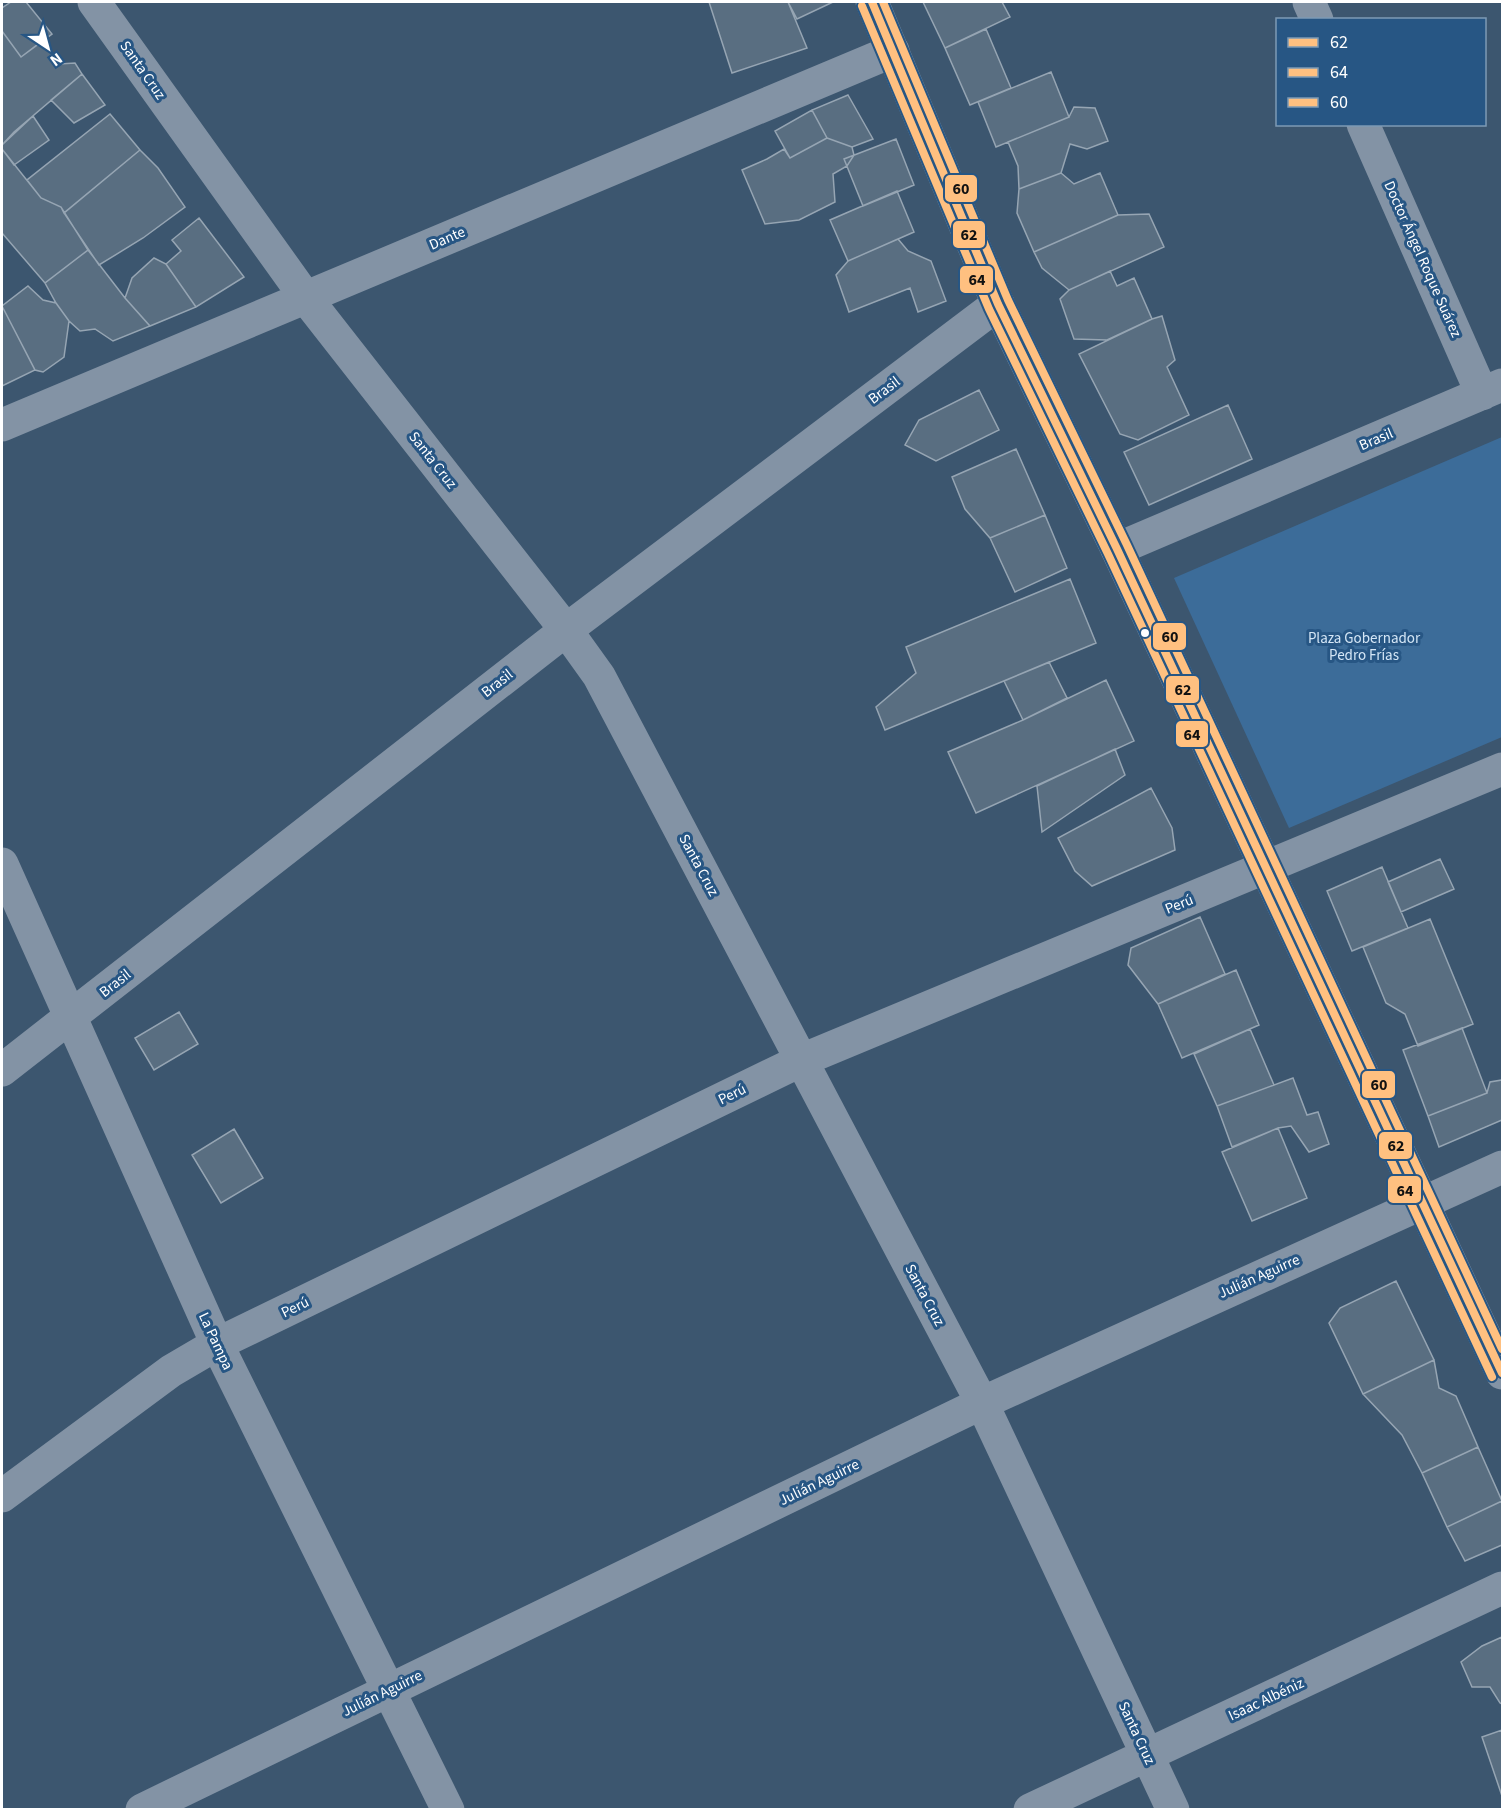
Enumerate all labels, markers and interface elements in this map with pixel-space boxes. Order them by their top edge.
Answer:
north arrow [18,18,78,78]
legend [1276,18,1486,126]
text: 62 [1330,30,1348,55]
street label: Santa Cruz [115,37,171,104]
text: N [45,47,67,71]
text: 64 [1330,60,1348,85]
text: 60 [1330,90,1348,115]
line badge: 60 [944,174,978,203]
text: 60 [953,178,969,200]
street label: Doctor Ángel Roque Suárez [1379,178,1467,341]
line badge: 62 [952,220,986,249]
street label: Dante [426,222,468,255]
text: 62 [961,224,977,246]
line badge: 64 [959,265,994,294]
text: 64 [969,269,986,291]
street label: Brasil [864,371,905,409]
street label: Brasil [1356,423,1397,456]
street label: Santa Cruz [404,427,462,493]
line badge: 60 [1152,622,1187,651]
text: 60 [1162,626,1178,648]
unlabelled marker [1139,627,1151,639]
park label: Plaza Gobernador Pedro Frías [1308,628,1421,666]
street label: Brasil [477,664,518,702]
line badge: 62 [1165,675,1200,704]
text: 62 [1175,679,1191,701]
line badge: 64 [1175,720,1209,748]
text: 64 [1184,724,1201,746]
street label: Santa Cruz [673,831,724,900]
street label: Perú [1162,889,1197,920]
street label: Brasil [95,964,136,1002]
line badge: 60 [1361,1070,1396,1099]
text: 60 [1371,1074,1387,1096]
street label: Perú [715,1079,750,1110]
line badge: 62 [1378,1131,1413,1160]
text: 62 [1388,1135,1404,1157]
line badge: 64 [1387,1175,1422,1204]
text: 64 [1397,1180,1414,1202]
street label: Julián Aguirre [1215,1249,1303,1304]
street label: Santa Cruz [899,1261,950,1330]
street label: Perú [278,1292,313,1323]
street label: La Pampa [193,1309,238,1373]
street label: Julián Aguirre [776,1454,863,1511]
street label: Julián Aguirre [339,1665,426,1722]
street label: Isaac Albéniz [1225,1673,1307,1726]
street label: Santa Cruz [1113,1698,1160,1768]

